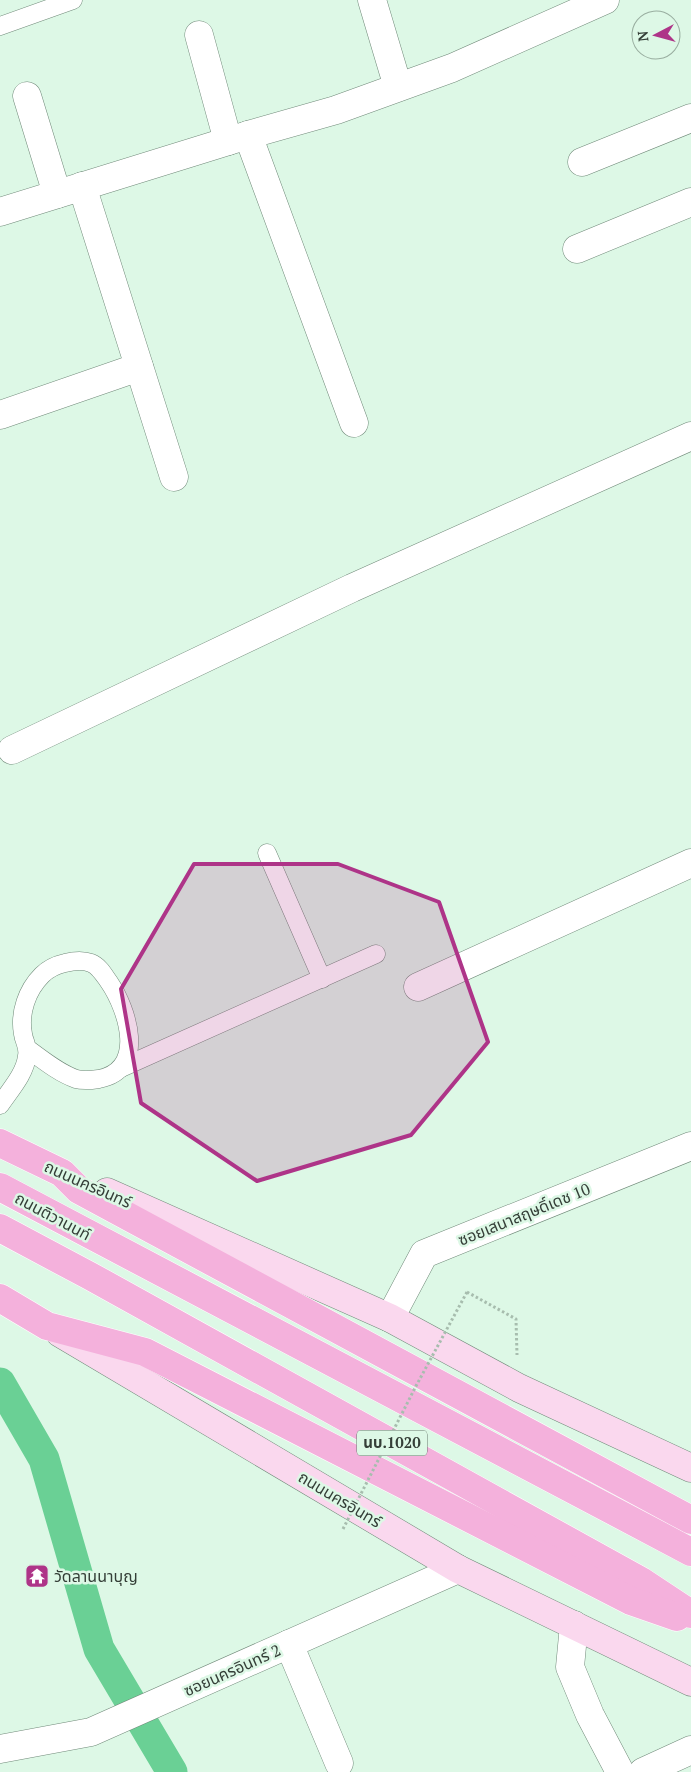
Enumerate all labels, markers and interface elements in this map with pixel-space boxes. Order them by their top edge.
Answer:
north arrow [631,10,681,60]
text: N [633,30,653,43]
street label: ถนนนครอินทร์ [41,1155,136,1213]
street label: ซอยเสนาสฤษดิ์เดช 10 [455,1177,593,1251]
street label: ถนนติวานนท์ [11,1187,95,1245]
road number: นบ.1020 [357,1430,427,1456]
street label: ถนนนครอินทร์ [294,1466,386,1533]
temple icon: วัดลานนาบุญ [24,1563,50,1589]
place label: วัดลานนาบุญ [54,1565,138,1587]
street label: ซอยนครอินทร์ 2 [180,1639,284,1701]

